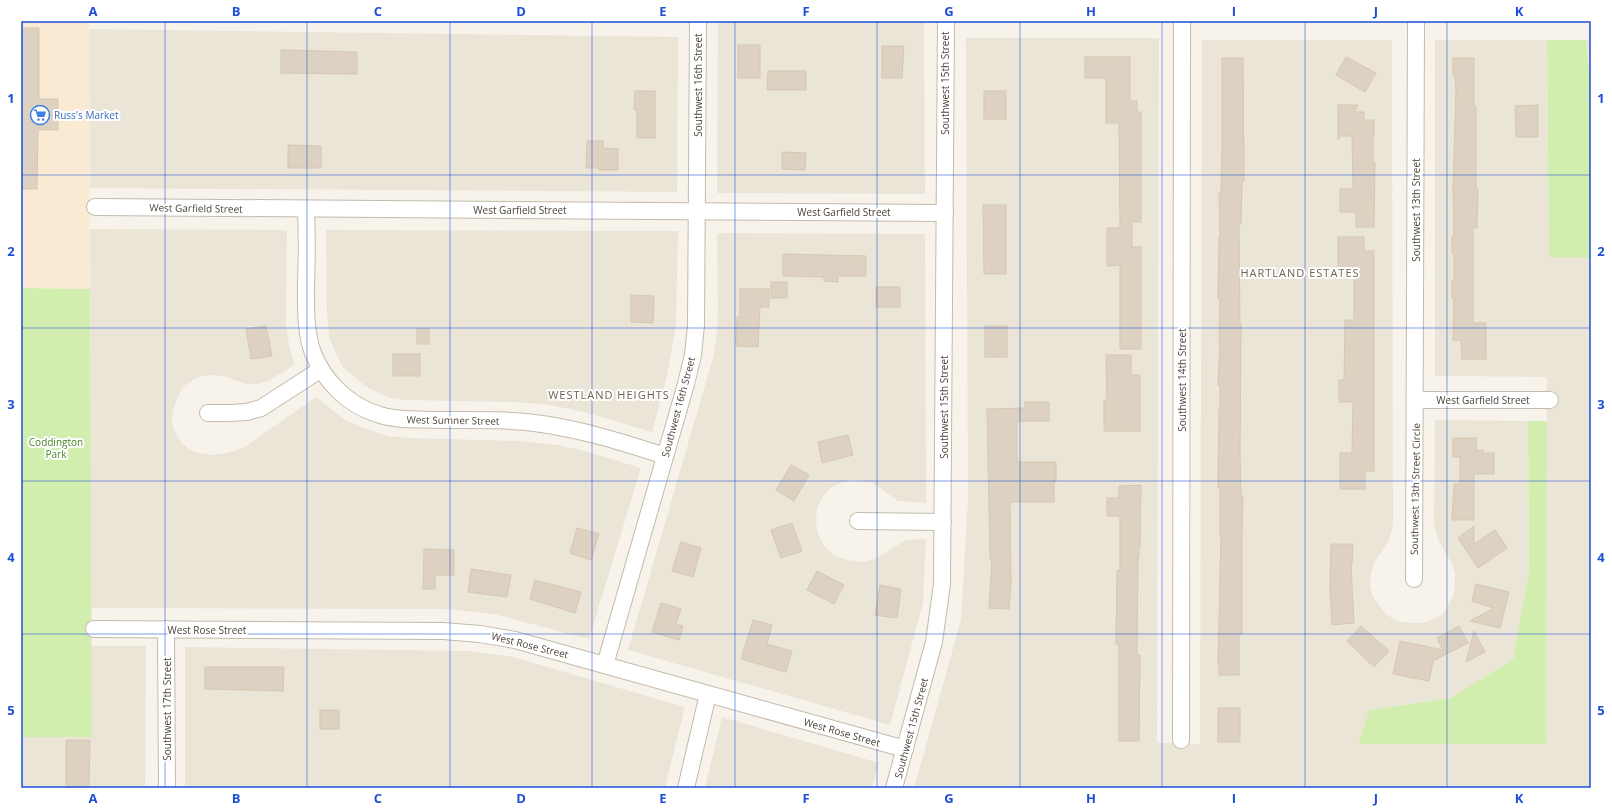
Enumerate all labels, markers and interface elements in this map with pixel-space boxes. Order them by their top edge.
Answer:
text: A [89,2,98,20]
text: B [232,2,241,20]
text: C [374,2,382,20]
text: D [516,2,526,20]
text: E [659,2,667,20]
text: F [802,2,810,20]
text: G [944,2,954,20]
text: H [1086,2,1096,20]
text: I [1232,2,1236,20]
text: J [1373,2,1378,20]
text: K [1515,2,1524,20]
street label: Southwest 15th Street [938,31,952,135]
street label: Southwest 16th Street [691,33,705,137]
text: 1 [7,89,15,107]
text: 1 [1597,89,1605,107]
supermarket icon: Russ's Market [29,104,51,126]
place label: Russ's Market [54,108,119,122]
street label: Southwest 13th Street [1409,158,1423,262]
street label: West Garfield Street [149,200,243,216]
street label: West Garfield Street [473,203,567,217]
street label: West Garfield Street [797,205,891,219]
text: 2 [7,242,15,260]
text: 2 [1597,242,1605,260]
district label: HARTLAND ESTATES [1240,265,1360,280]
street label: Southwest 14th Street [1175,328,1189,432]
street label: Southwest 16th Street [658,355,698,459]
street label: Southwest 15th Street [937,355,951,459]
district label: WESTLAND HEIGHTS [548,387,670,402]
street label: West Garfield Street [1436,393,1530,407]
text: 3 [7,395,15,413]
text: 3 [1597,395,1605,413]
street label: West Sumner Street [406,412,500,428]
street label: Southwest 13th Street Circle [1407,423,1423,555]
park label: Coddington Park [29,435,83,461]
text: 4 [7,548,15,566]
text: 4 [1597,548,1605,566]
street label: West Rose Street [168,623,247,637]
street label: West Rose Street [490,629,570,661]
street label: Southwest 17th Street [160,657,174,761]
street label: Southwest 15th Street [891,676,931,780]
text: 5 [7,701,15,719]
text: 5 [1597,701,1605,719]
street label: West Rose Street [802,714,882,750]
text: A [89,789,98,807]
text: B [232,789,241,807]
text: C [374,789,382,807]
text: D [516,789,526,807]
text: E [659,789,667,807]
text: F [802,789,810,807]
text: G [944,789,954,807]
text: H [1086,789,1096,807]
text: I [1232,789,1236,807]
text: J [1373,789,1378,807]
text: K [1515,789,1524,807]

